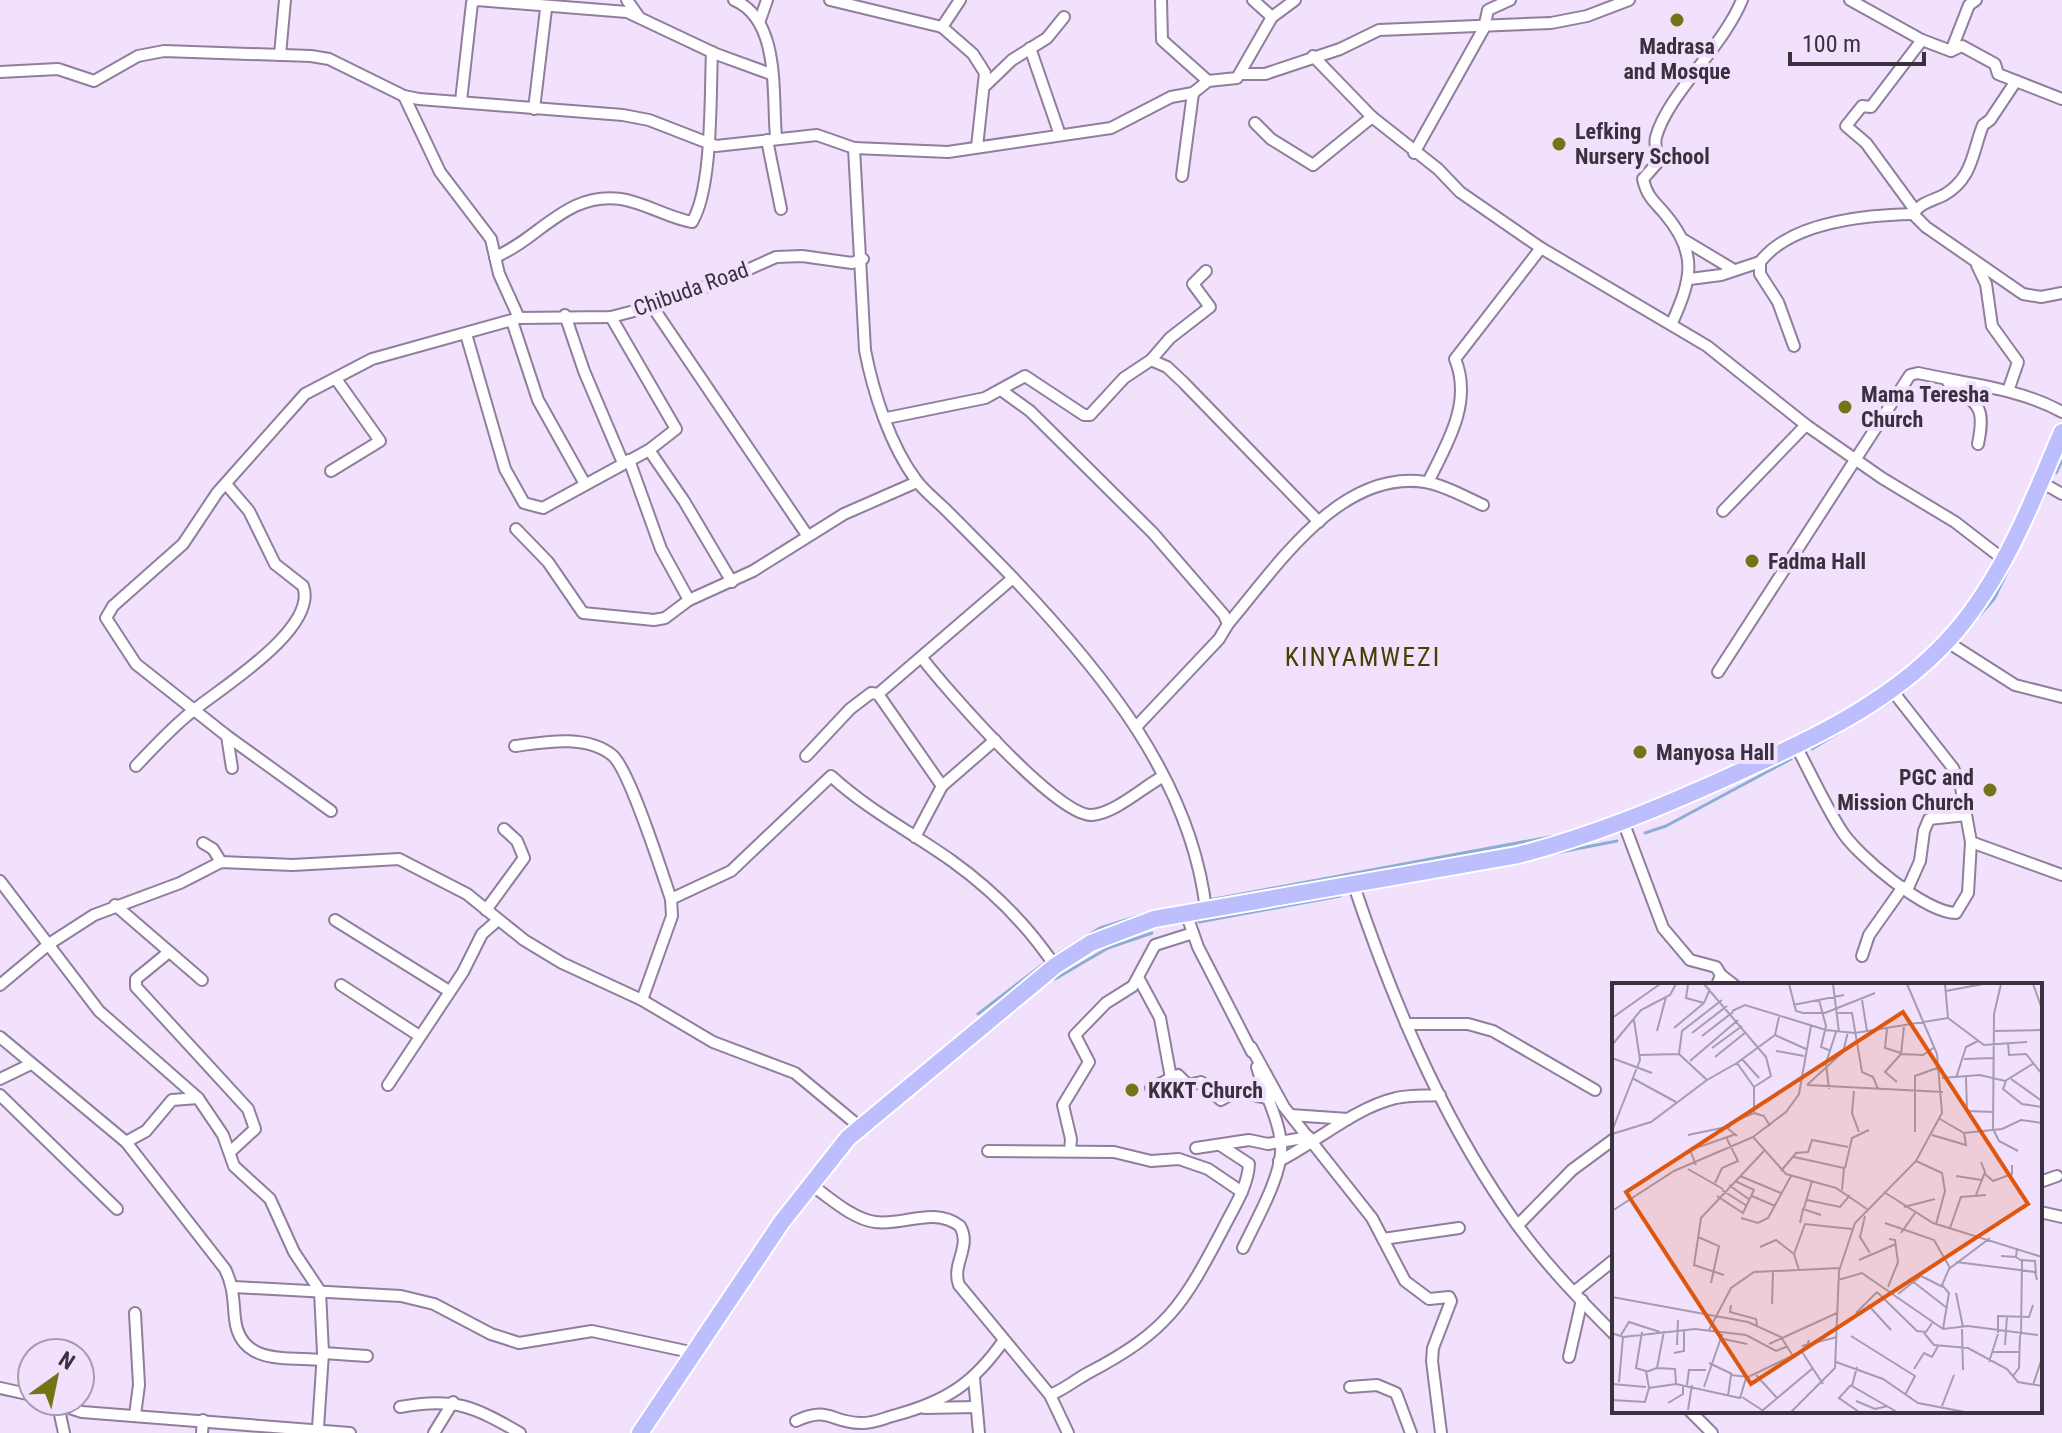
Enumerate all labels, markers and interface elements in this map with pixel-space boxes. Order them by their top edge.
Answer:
marker: Madrasa and Mosque [1668,11,1686,29]
scale bar [1790,16,1924,66]
text: 100 m [1802,30,1861,58]
place label: Madrasa and Mosque [1623,34,1731,84]
place label: Lefking Nursery School [1575,119,1710,169]
marker: Lefking Nursery School [1550,135,1568,153]
street label: Chibuda Road [630,257,752,321]
place label: Mama Teresha Church [1861,382,1989,432]
marker: Mama Teresha Church [1836,398,1854,416]
place label: Fadma Hall [1768,549,1866,574]
marker: Fadma Hall [1743,552,1761,570]
district label: KINYAMWEZI [1285,642,1441,672]
place label: Manyosa Hall [1656,740,1775,765]
marker: Manyosa Hall [1631,743,1649,761]
place label: PGC and Mission Church [1837,765,1974,815]
marker: PGC and Mission Church [1981,781,1999,799]
inset map [1612,983,2042,1413]
place label: KKKT Church [1148,1078,1263,1103]
marker: KKKT Church [1123,1081,1141,1099]
north arrow [16,1337,96,1417]
text: N [54,1346,79,1375]

